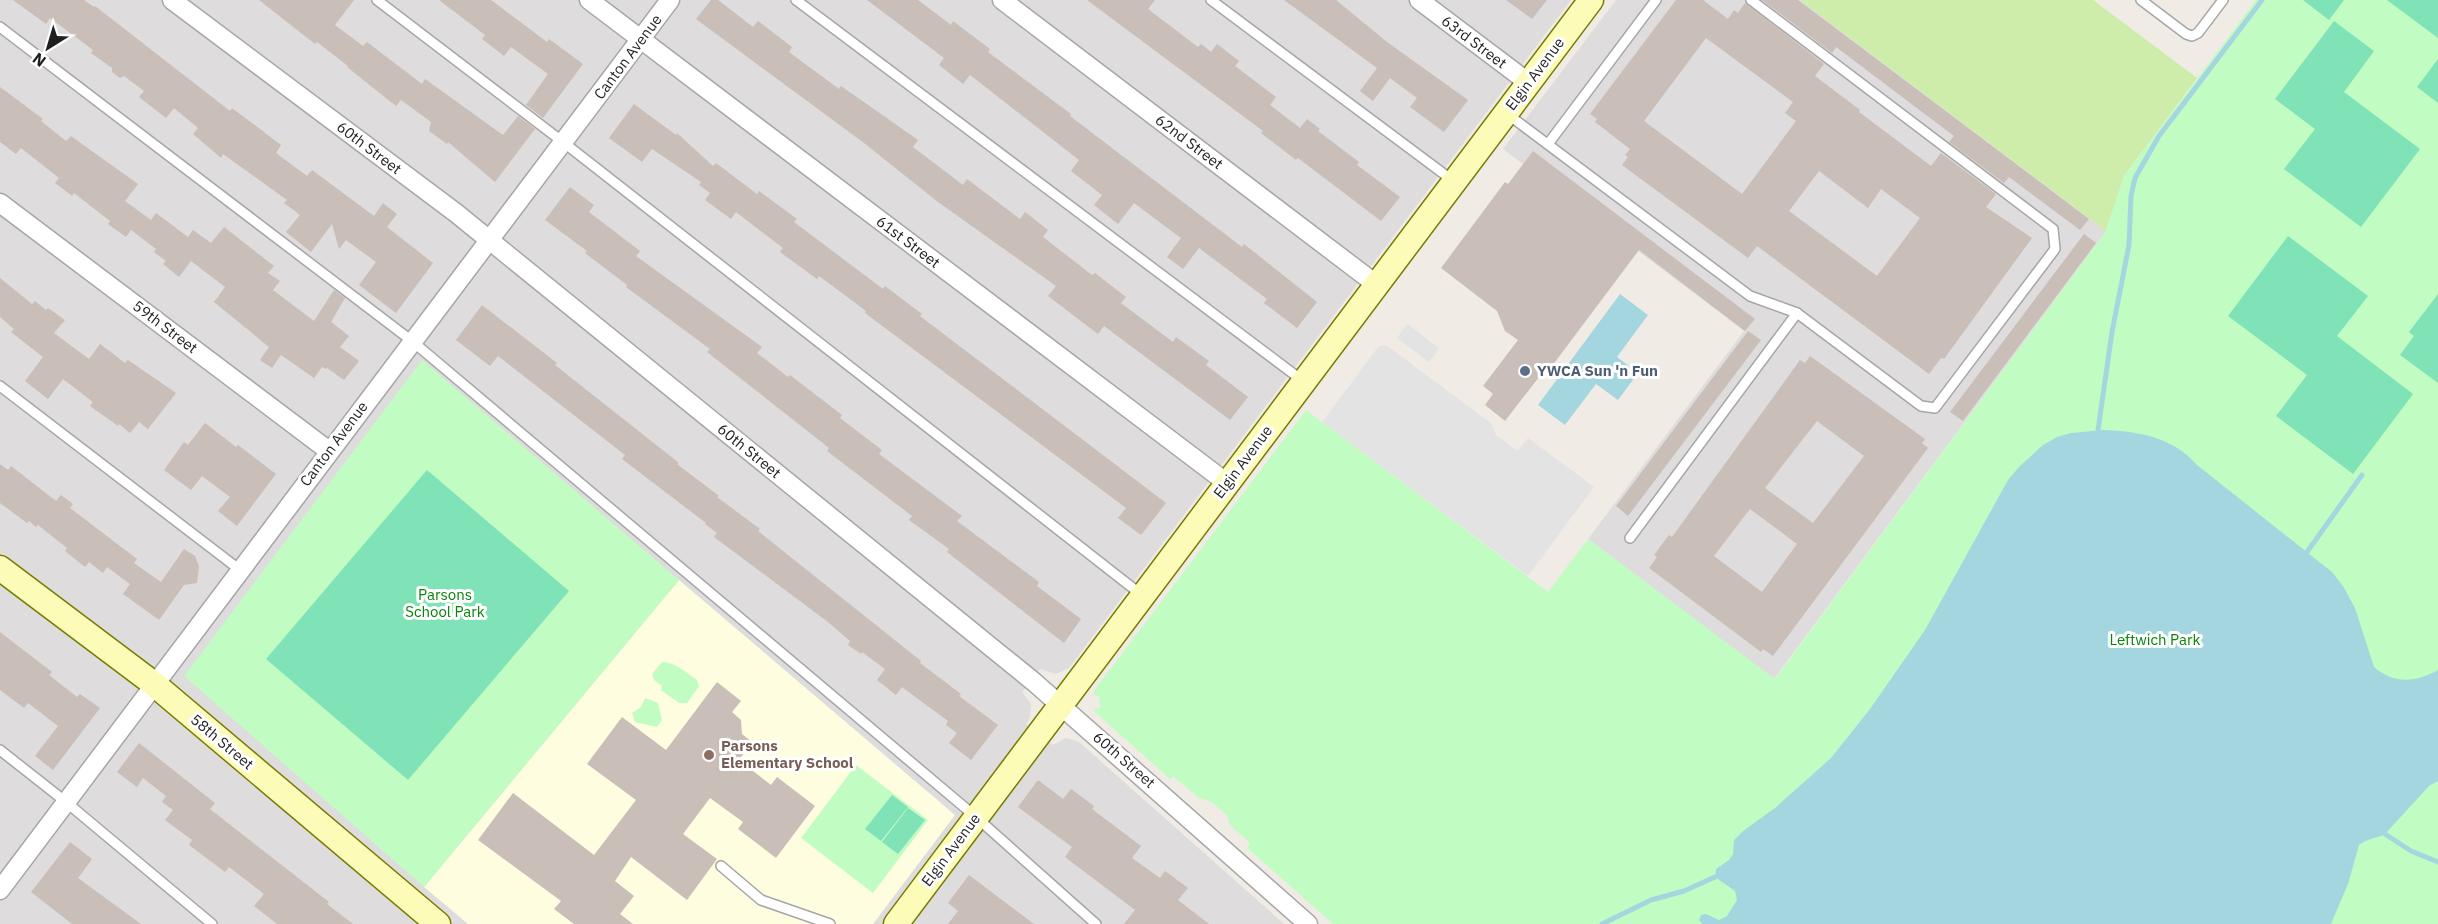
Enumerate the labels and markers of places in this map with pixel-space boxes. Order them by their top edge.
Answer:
place label: YWCA Sun 'n Fun [1537,361,1658,380]
marker: YWCA Sun 'n Fun [1518,364,1532,378]
place label: Parsons Elementary School [721,736,854,772]
marker: Parsons Elementary School [702,748,716,762]

